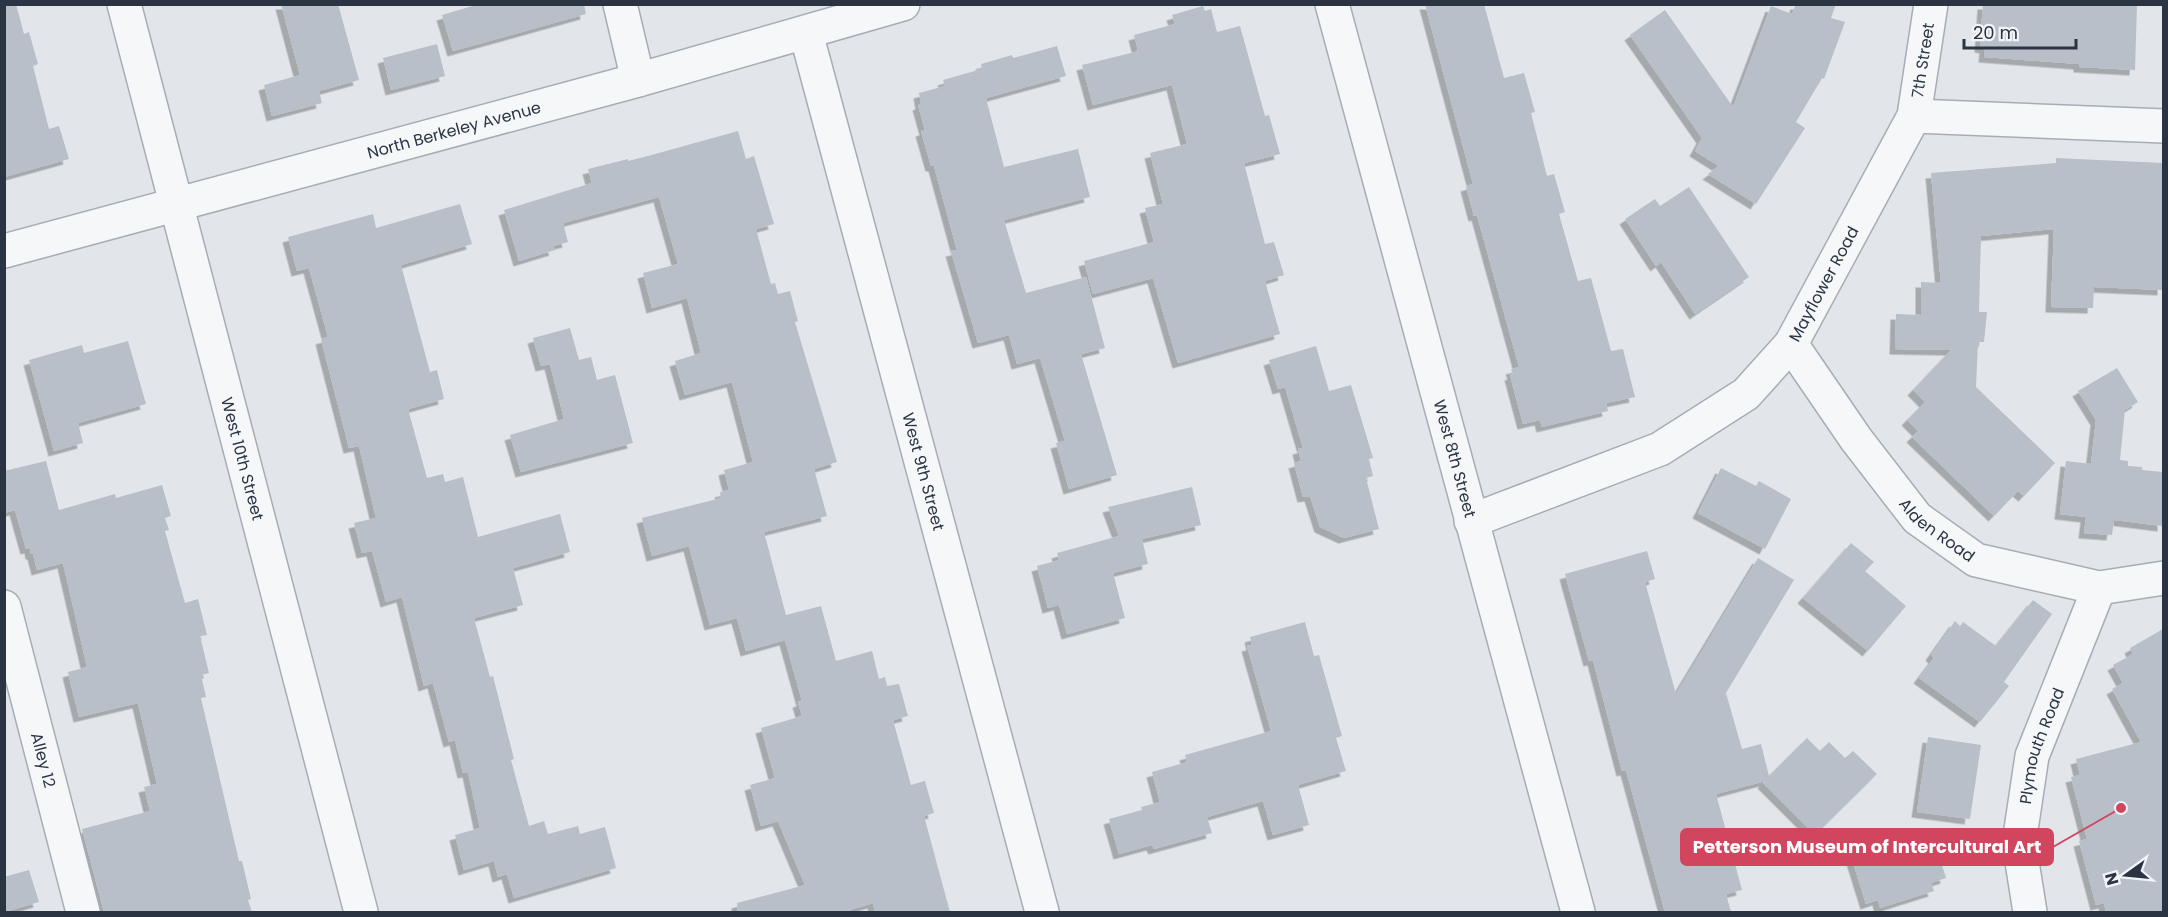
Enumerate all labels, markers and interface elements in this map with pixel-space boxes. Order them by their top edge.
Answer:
scale bar [1964,12,2076,50]
text: 20 m [1973,20,2018,45]
street label: 7th Street [1906,21,1940,100]
street label: North Berkeley Avenue [365,96,544,165]
street label: Mayflower Road [1783,222,1864,346]
street label: West 10th Street [215,395,269,523]
street label: West 8th Street [1428,397,1482,520]
street label: West 9th Street [896,410,950,533]
street label: Alden Road [1894,493,1980,568]
street label: Plymouth Road [2014,684,2070,806]
street label: Alley 12 [25,730,61,790]
callout: Petterson Museum of Intercultural Art [1681,829,2053,865]
text: Petterson Museum of Intercultural Art [1693,834,2041,859]
north arrow [2096,845,2156,905]
text: N [2099,870,2125,888]

